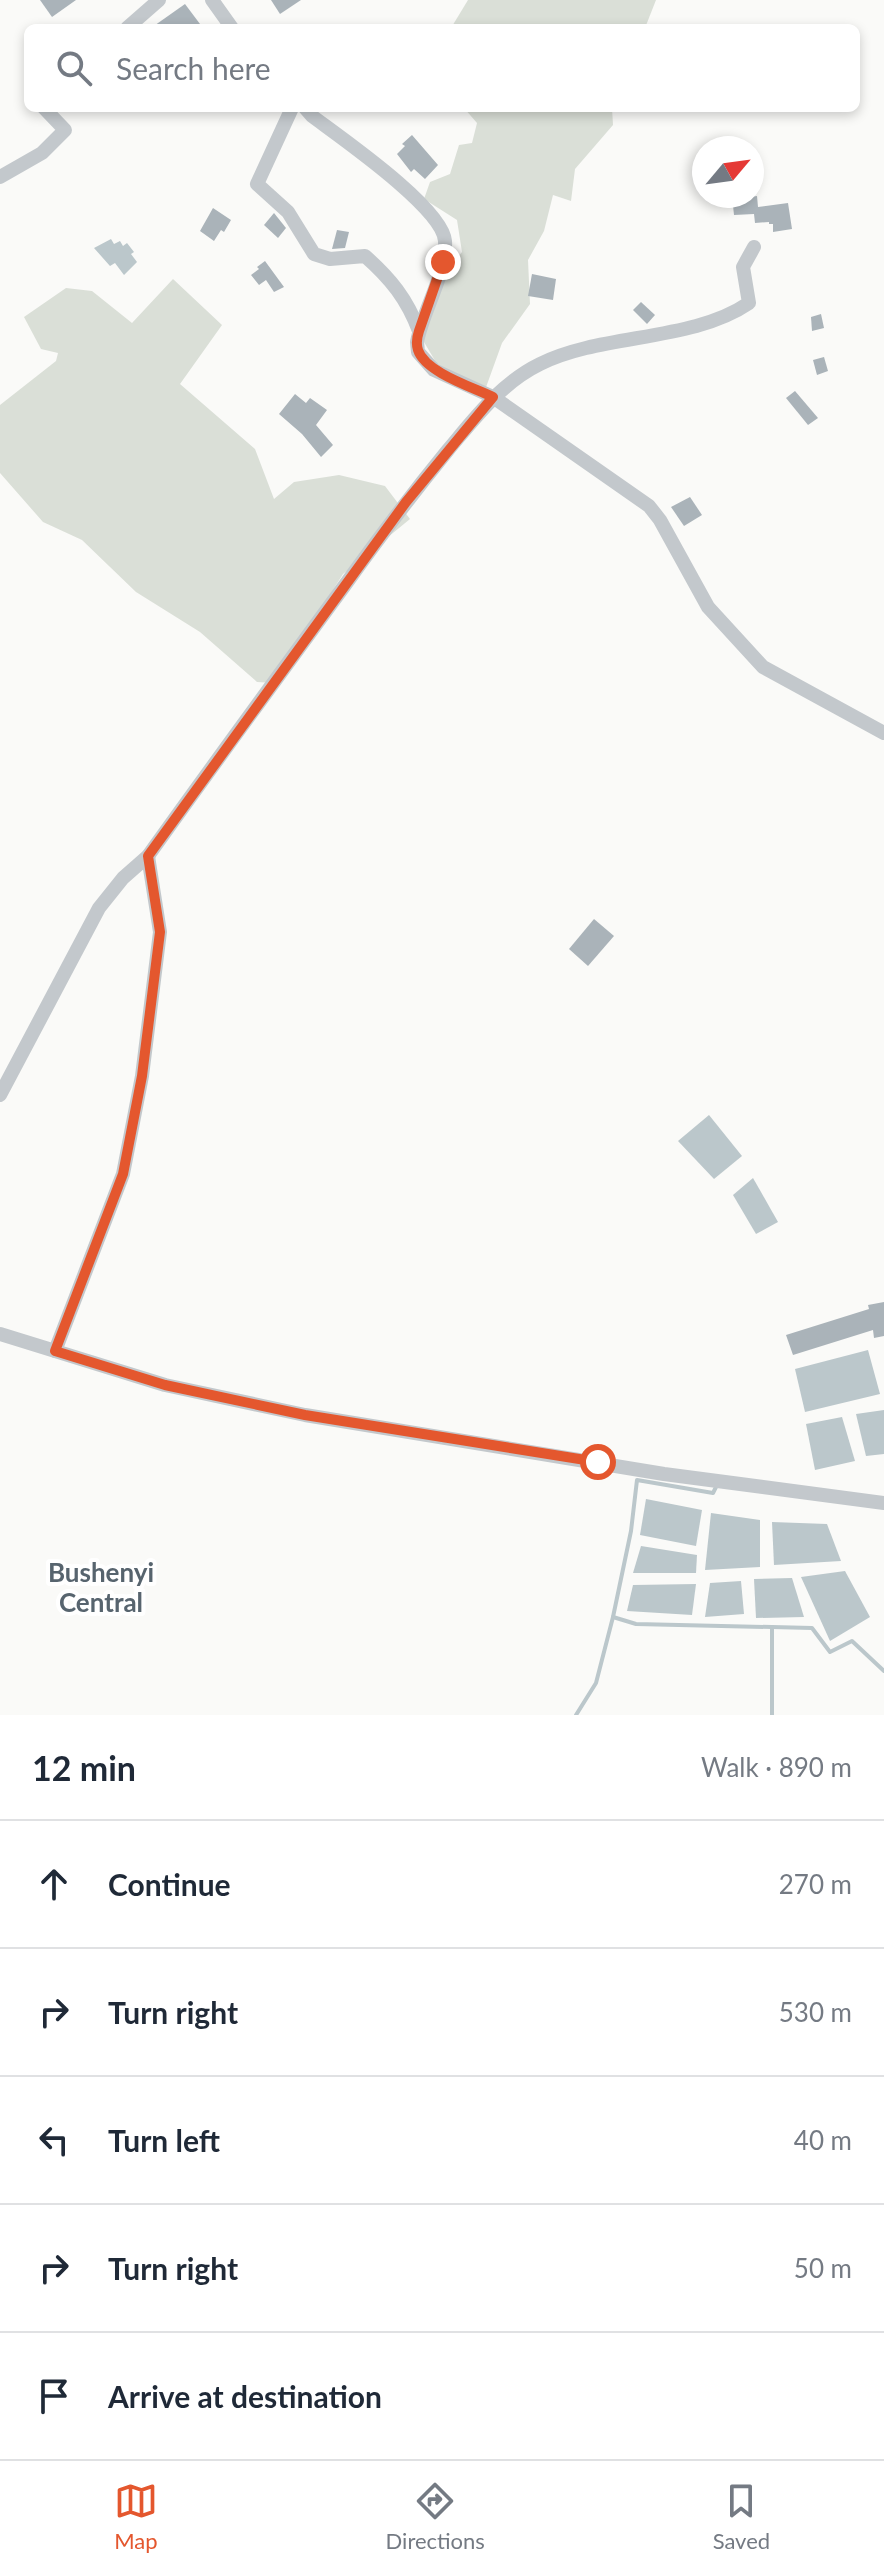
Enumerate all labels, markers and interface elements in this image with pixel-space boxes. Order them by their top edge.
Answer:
search box [24,24,860,112]
icon: search [52,46,96,90]
text: Search here [116,50,271,86]
north arrow [692,136,764,208]
route end [425,244,461,280]
route start [580,1444,616,1480]
district label: Bushenyi Central [48,1556,154,1618]
text: 12 min [32,1747,136,1788]
text: Walk · 890 m [701,1751,852,1783]
icon: ahead [32,1862,76,1906]
text: Continue [108,1866,231,1902]
text: 270 m [779,1868,852,1900]
icon: right [32,1990,76,2034]
text: Turn right [108,1994,238,2030]
text: 530 m [779,1996,852,2028]
icon: left [32,2118,76,2162]
text: Turn left [108,2122,220,2158]
text: 40 m [794,2124,852,2156]
icon: right [32,2246,76,2290]
text: Turn right [108,2250,238,2286]
text: 50 m [794,2252,852,2284]
icon: arrive [32,2374,76,2418]
text: Arrive at destination [108,2378,382,2414]
tab: Map [114,2479,158,2554]
tab: Directions [386,2479,485,2554]
tab: Saved [713,2479,770,2554]

